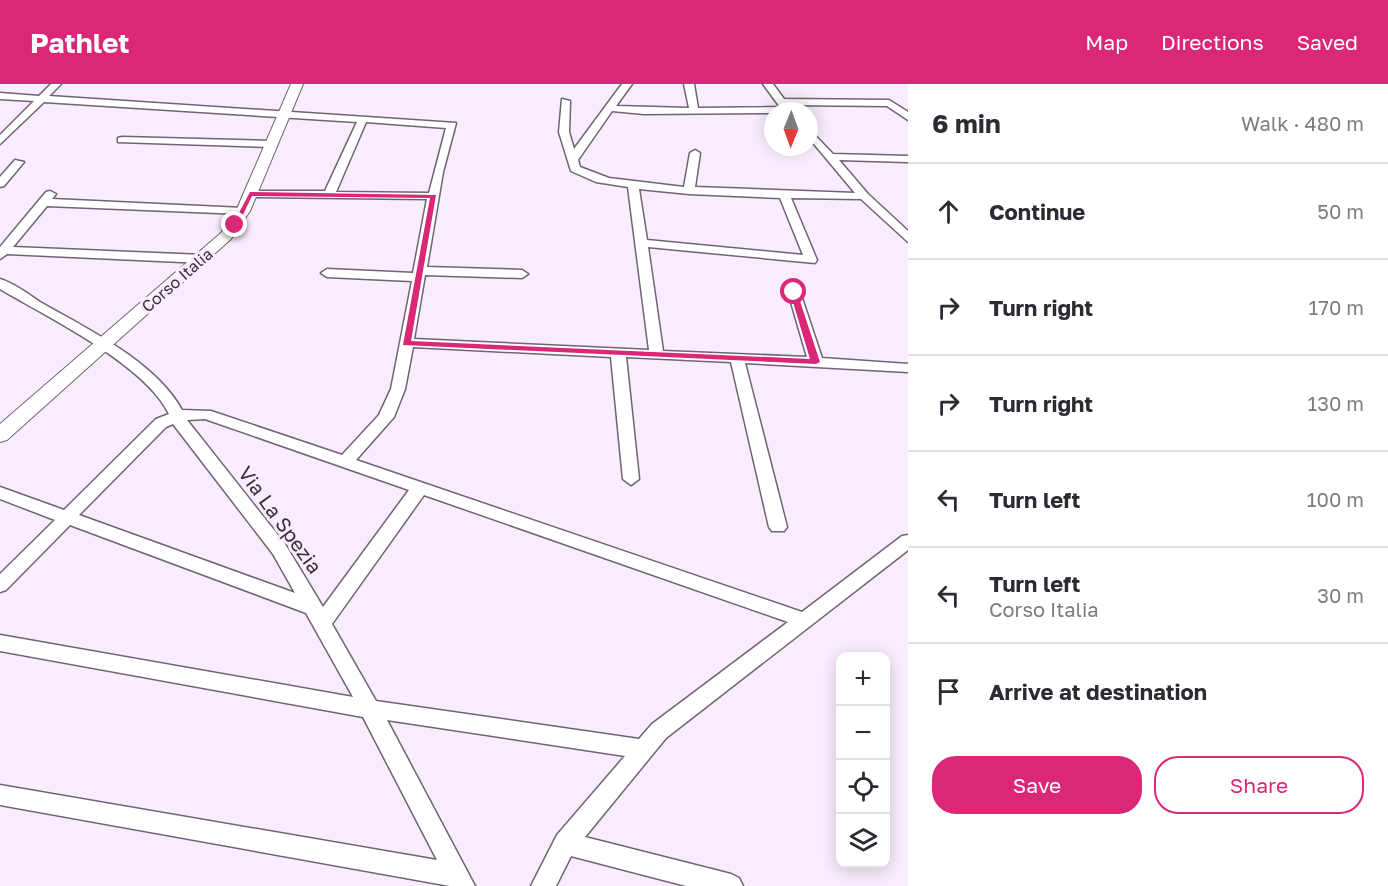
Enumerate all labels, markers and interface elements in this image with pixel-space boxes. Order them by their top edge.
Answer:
text: Pathlet [30,26,130,59]
text: Map [1085,29,1128,55]
text: Directions [1161,29,1264,55]
text: Saved [1297,29,1358,55]
north arrow [764,102,818,156]
text: 6 min [932,108,1001,139]
text: Walk · 480 m [1241,111,1364,135]
icon: ahead [932,195,965,228]
text: Continue [989,198,1085,225]
text: 50 m [1317,199,1364,223]
route end [221,211,247,237]
street label: Corso Italia [137,244,217,316]
route start [780,278,806,304]
icon: right [932,291,965,324]
text: Turn right [989,294,1093,321]
text: 170 m [1309,295,1364,319]
icon: right [932,387,965,420]
text: Turn right [989,390,1093,417]
text: 130 m [1308,391,1364,415]
street label: Via La Spezia [234,461,328,578]
icon: left [932,483,965,516]
text: Turn left [989,486,1080,513]
text: 100 m [1307,487,1364,511]
text: Turn left [989,570,1080,597]
icon: left [932,579,965,612]
text: 30 m [1317,583,1364,607]
text: Corso Italia [989,597,1099,621]
map controls [836,652,890,868]
button: + [836,652,890,706]
icon: arrive [932,675,965,708]
text: Arrive at destination [989,678,1207,705]
button: − [836,706,890,760]
button: Save [932,756,1142,814]
button: Share [1154,756,1364,814]
button: locate [836,760,890,814]
button: layers [836,814,890,868]

